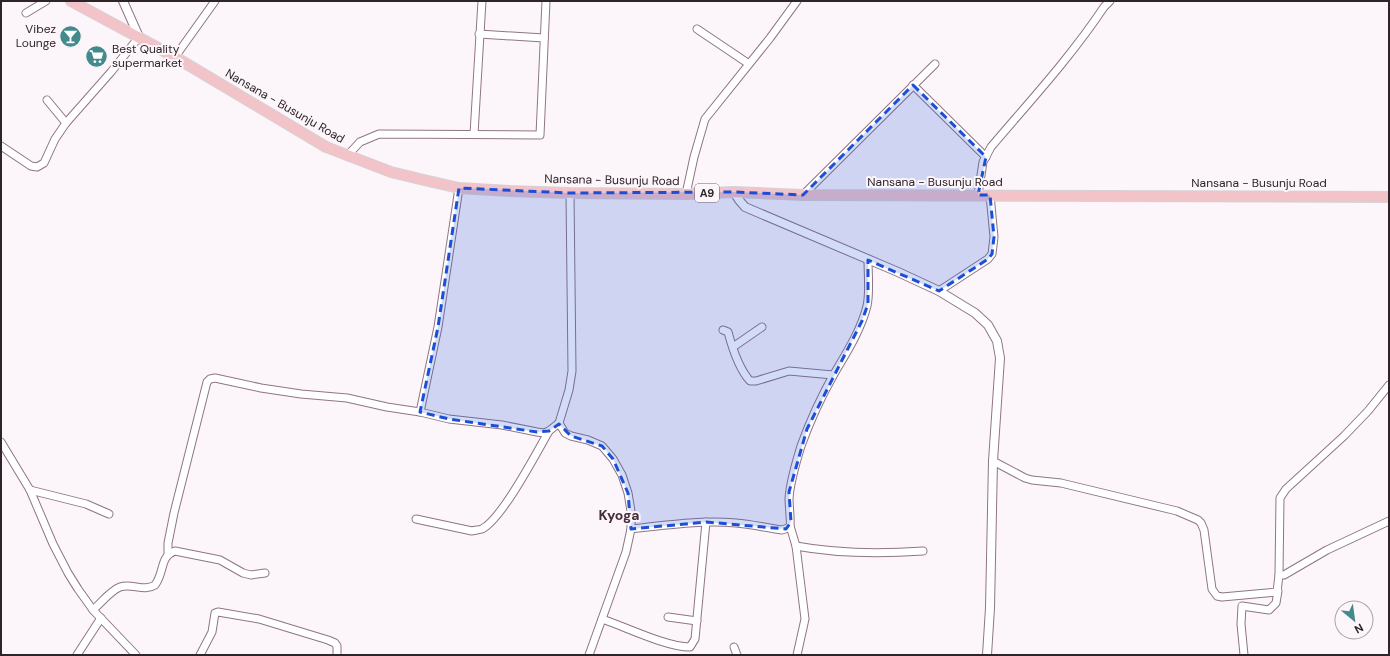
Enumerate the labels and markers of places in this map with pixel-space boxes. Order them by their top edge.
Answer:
place label: Vibez Lounge [16,21,56,51]
bar icon: Vibez Lounge [58,23,84,49]
place label: Best Quality supermarket [112,41,183,71]
supermarket icon: Best Quality supermarket [83,43,109,69]

